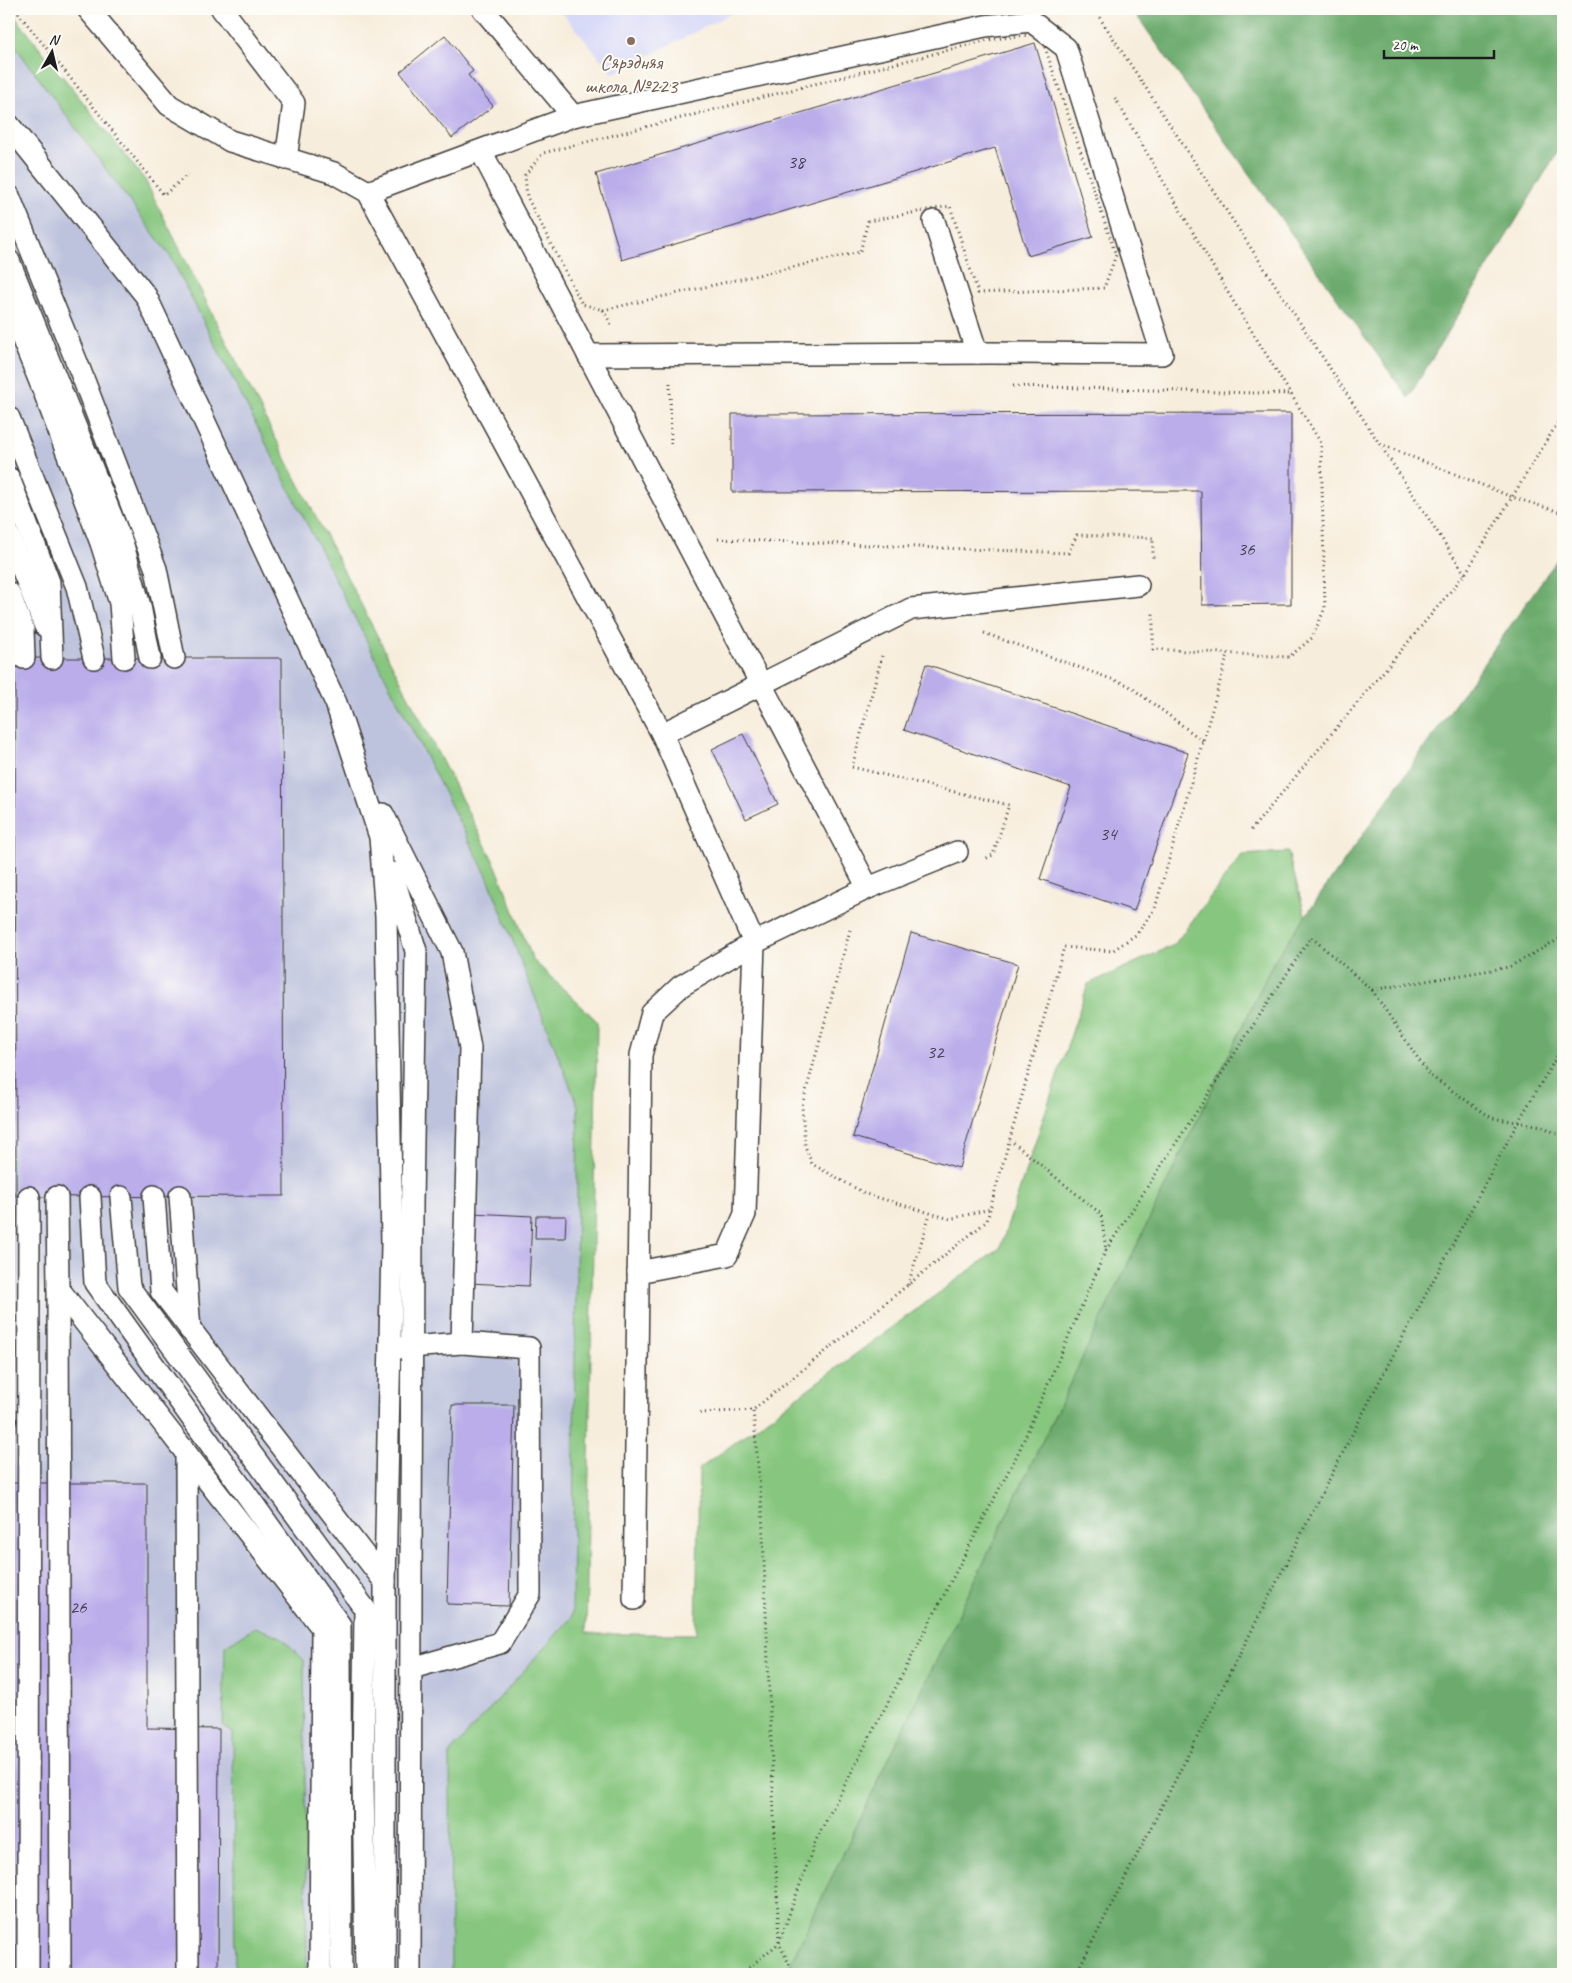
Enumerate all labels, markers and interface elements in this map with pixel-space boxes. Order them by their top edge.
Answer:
north arrow [28,28,78,78]
scale bar [1384,28,1494,60]
text: N [48,31,62,49]
marker: Сярэдняя школа №223 [625,35,637,47]
text: 20 m [1392,36,1419,55]
place label: Сярэдняя школа №223 [585,49,679,99]
house number: 38 [787,150,807,174]
house number: 36 [1237,537,1256,561]
house number: 34 [1099,822,1119,846]
house number: 32 [926,1040,945,1064]
house number: 26 [69,1595,88,1619]

